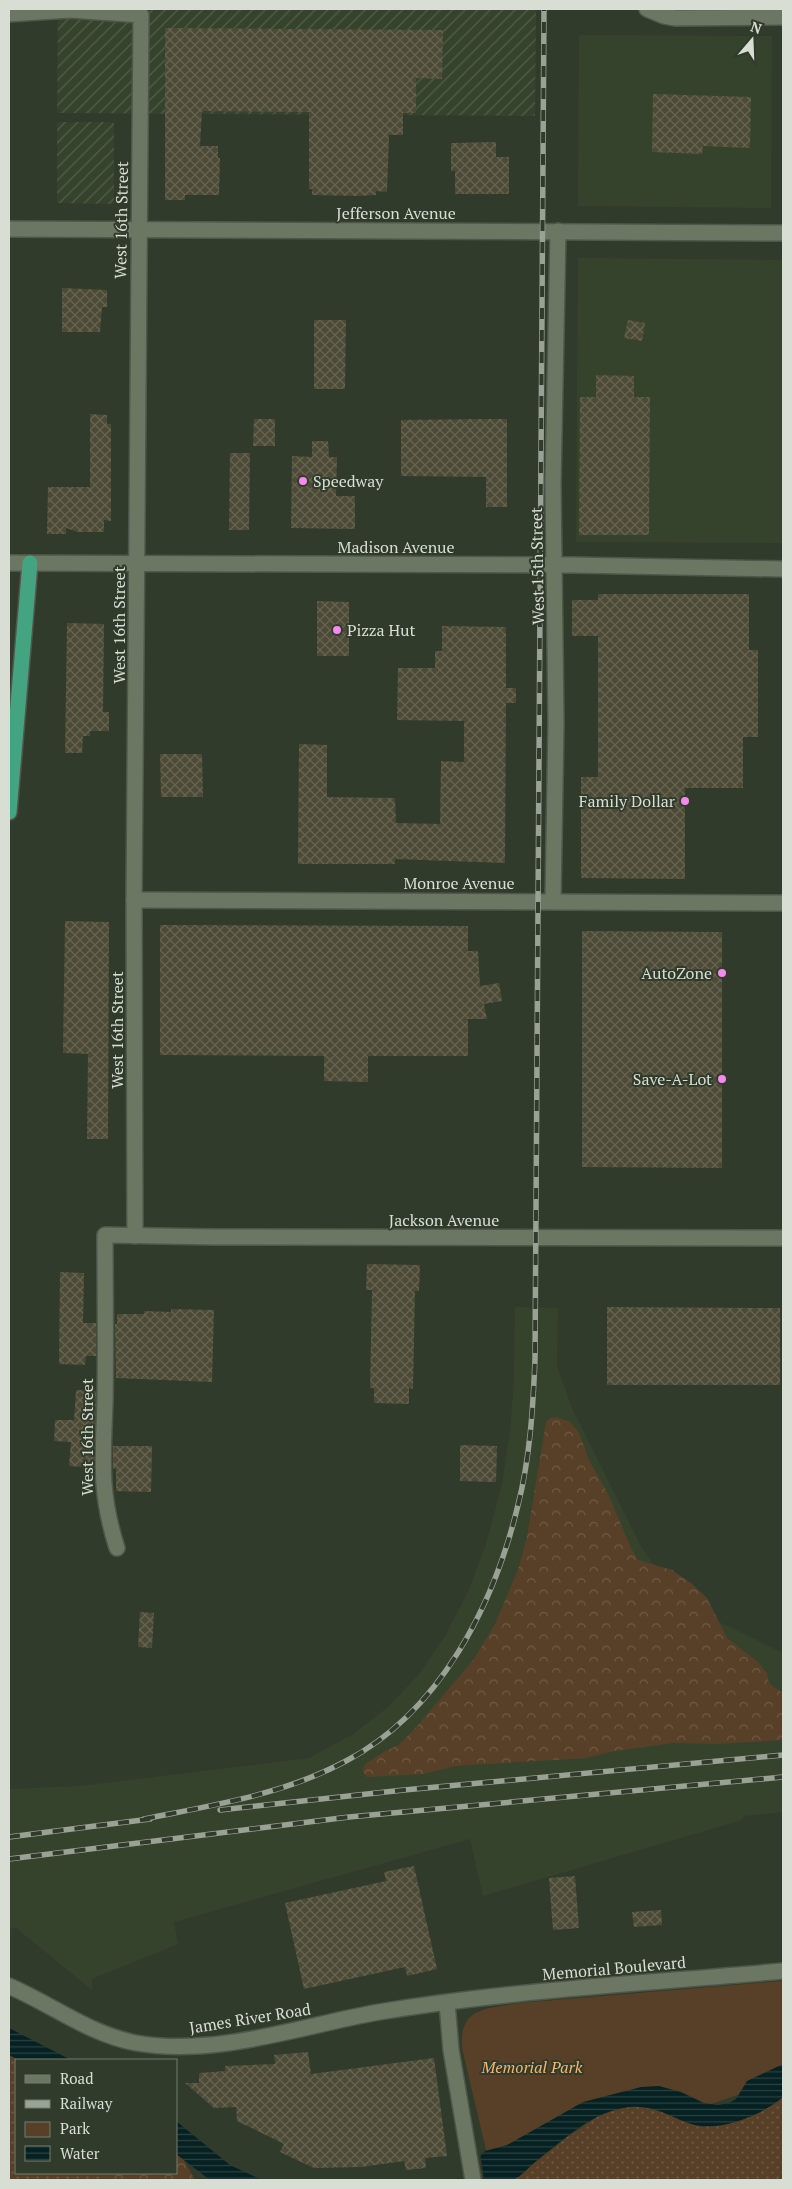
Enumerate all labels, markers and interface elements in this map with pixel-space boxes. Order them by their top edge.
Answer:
north arrow [727,15,777,65]
text: N [748,17,765,38]
street label: West 16th Street [109,161,133,279]
street label: Jefferson Avenue [336,202,456,224]
place label: Speedway [313,470,384,492]
marker: Speedway [297,475,309,487]
street label: West 15th Street [525,507,549,625]
street label: Madison Avenue [338,536,454,558]
street label: West 16th Street [108,566,130,684]
place label: Pizza Hut [347,619,415,641]
marker: Pizza Hut [331,624,343,636]
place label: Family Dollar [579,790,676,812]
marker: Family Dollar [679,795,691,807]
street label: Monroe Avenue [403,872,515,894]
place label: AutoZone [641,962,712,984]
marker: AutoZone [716,967,728,979]
street label: West 16th Street [106,971,128,1089]
place label: Save-A-Lot [633,1068,712,1090]
marker: Save-A-Lot [716,1073,728,1085]
street label: Jackson Avenue [389,1209,499,1231]
street label: West 16th Street [76,1378,98,1496]
street label: Memorial Boulevard [541,1951,687,1985]
street label: James River Road [188,1998,312,2038]
park label: Memorial Park [481,2056,583,2078]
legend [15,2059,178,2174]
text: Road [60,2068,93,2088]
text: Railway [60,2093,113,2113]
text: Park [60,2118,90,2138]
text: Water [60,2143,100,2163]

